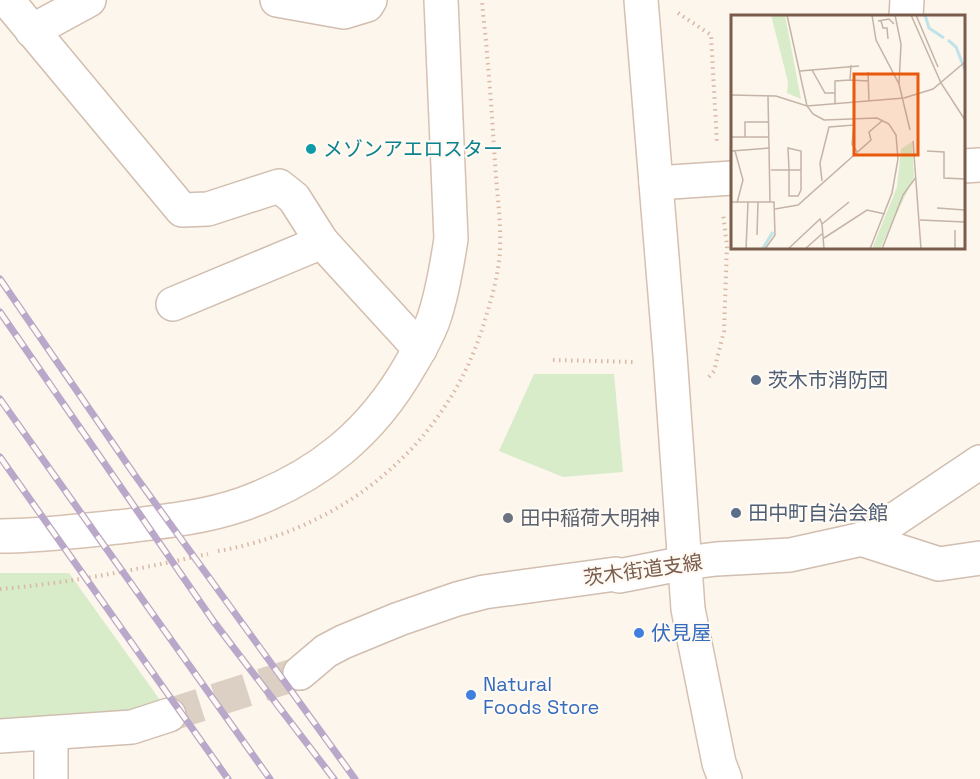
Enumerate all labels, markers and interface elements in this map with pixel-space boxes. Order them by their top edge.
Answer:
inset map [731,15,965,249]
place label: メゾンアエロスター [323,136,503,162]
marker: メゾンアエロスター [304,142,318,156]
place label: 茨木市消防団 [768,367,888,393]
marker: 茨木市消防団 [749,373,763,387]
place label: 田中町自治会館 [748,500,888,526]
place label: 田中稲荷大明神 [520,505,660,531]
marker: 田中町自治会館 [729,506,743,520]
marker: 田中稲荷大明神 [501,511,515,525]
street label: 茨木街道支線 [582,549,704,591]
place label: 伏見屋 [651,620,711,646]
marker: 伏見屋 [632,626,646,640]
place label: Natural Foods Store [483,671,599,720]
marker: Natural Foods Store [464,688,478,702]

